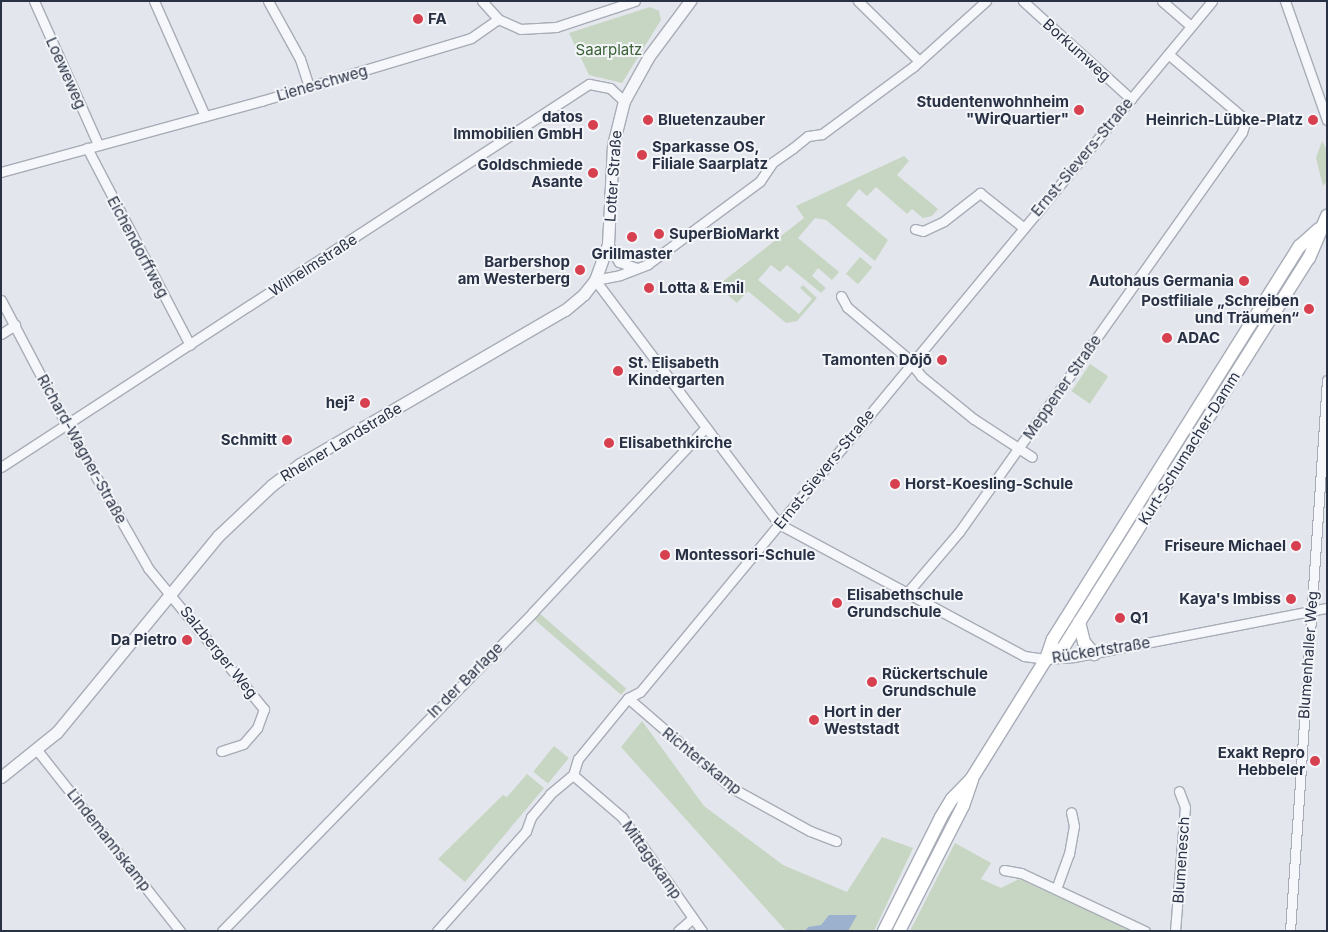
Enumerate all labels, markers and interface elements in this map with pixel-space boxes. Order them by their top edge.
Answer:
place label: FA [428,10,447,28]
marker: FA [412,13,424,25]
street label: Borkumweg [1039,15,1115,85]
street label: Loeweweg [42,34,90,112]
park label: Saarplatz [576,41,642,59]
street label: Lieneschweg [274,61,370,105]
place label: Studentenwohnheim "WirQuartier" [917,92,1069,127]
street label: Ernst-Sievers-Straße [1027,94,1137,220]
marker: Studentenwohnheim "WirQuartier" [1073,104,1085,116]
place label: datos Immobilien GmbH [453,107,583,142]
place label: Bluetenzauber [658,111,765,129]
place label: Heinrich-Lübke-Platz [1146,111,1303,129]
marker: Bluetenzauber [642,114,654,126]
marker: Heinrich-Lübke-Platz [1307,114,1319,126]
marker: datos Immobilien GmbH [587,119,599,131]
street label: Lotter Straße [601,129,625,223]
place label: Sparkasse OS, Filiale Saarplatz [652,137,768,172]
marker: Sparkasse OS, Filiale Saarplatz [636,149,648,161]
place label: Goldschmiede Asante [477,155,583,190]
marker: Goldschmiede Asante [587,167,599,179]
street label: Eichendorffweg [104,193,172,301]
place label: SuperBioMarkt [669,225,779,243]
marker: SuperBioMarkt [653,228,665,240]
street label: Wilhelmstraße [266,230,360,300]
marker: Grillmaster [626,231,638,243]
place label: Grillmaster [592,245,672,263]
place label: Barbershop am Westerberg [458,252,570,287]
marker: Barbershop am Westerberg [574,264,586,276]
place label: Autohaus Germania [1089,272,1234,290]
marker: Autohaus Germania [1238,275,1250,287]
place label: Lotta & Emil [659,279,744,297]
marker: Lotta & Emil [643,282,655,294]
place label: Postfiliale „Schreiben und Träumen“ [1141,291,1299,326]
marker: Postfiliale „Schreiben und Träumen“ [1303,303,1315,315]
place label: ADAC [1177,329,1220,347]
street label: Meppener Straße [1019,331,1105,443]
marker: ADAC [1161,332,1173,344]
place label: Tamonten Dōjō [822,351,932,369]
place label: St. Elisabeth Kindergarten [628,353,725,388]
marker: Tamonten Dōjō [936,354,948,366]
marker: St. Elisabeth Kindergarten [612,365,624,377]
street label: Kurt-Schumacher-Damm [1134,368,1244,528]
street label: Richard-Wagner-Straße [33,371,131,527]
place label: hej² [326,394,355,412]
marker: hej² [359,397,371,409]
street label: Rheiner Landstraße [277,399,405,485]
street label: Ernst-Sievers-Straße [770,406,878,532]
place label: Schmitt [221,431,277,449]
marker: Schmitt [281,434,293,446]
place label: Elisabethkirche [619,434,732,452]
marker: Elisabethkirche [603,437,615,449]
place label: Horst-Koesling-Schule [905,475,1073,493]
marker: Horst-Koesling-Schule [889,478,901,490]
place label: Friseure Michael [1164,537,1286,555]
marker: Friseure Michael [1290,540,1302,552]
place label: Montessori-Schule [675,546,815,564]
marker: Montessori-Schule [659,549,671,561]
place label: Elisabethschule Grundschule [847,585,964,620]
place label: Kaya's Imbiss [1179,590,1281,608]
street label: Blumenhaller Weg [1295,590,1321,720]
marker: Kaya's Imbiss [1285,593,1297,605]
marker: Elisabethschule Grundschule [831,597,843,609]
street label: Salzberger Weg [176,602,262,702]
place label: Q1 [1130,609,1148,627]
marker: Q1 [1114,612,1126,624]
place label: Da Pietro [111,631,177,649]
street label: Rückertstraße [1051,633,1151,667]
marker: Da Pietro [181,634,193,646]
street label: In der Barlage [424,639,506,721]
place label: Rückertschule Grundschule [882,664,988,699]
marker: Rückertschule Grundschule [866,676,878,688]
place label: Hort in der Weststadt [824,702,901,737]
marker: Hort in der Weststadt [808,714,820,726]
street label: Richterskamp [659,724,745,798]
place label: Exakt Repro Hebbeler [1218,743,1305,778]
marker: Exakt Repro Hebbeler [1309,755,1321,767]
street label: Lindemannskamp [63,785,155,895]
street label: Blumenesch [1169,816,1193,904]
street label: Mittagskamp [618,817,686,903]

